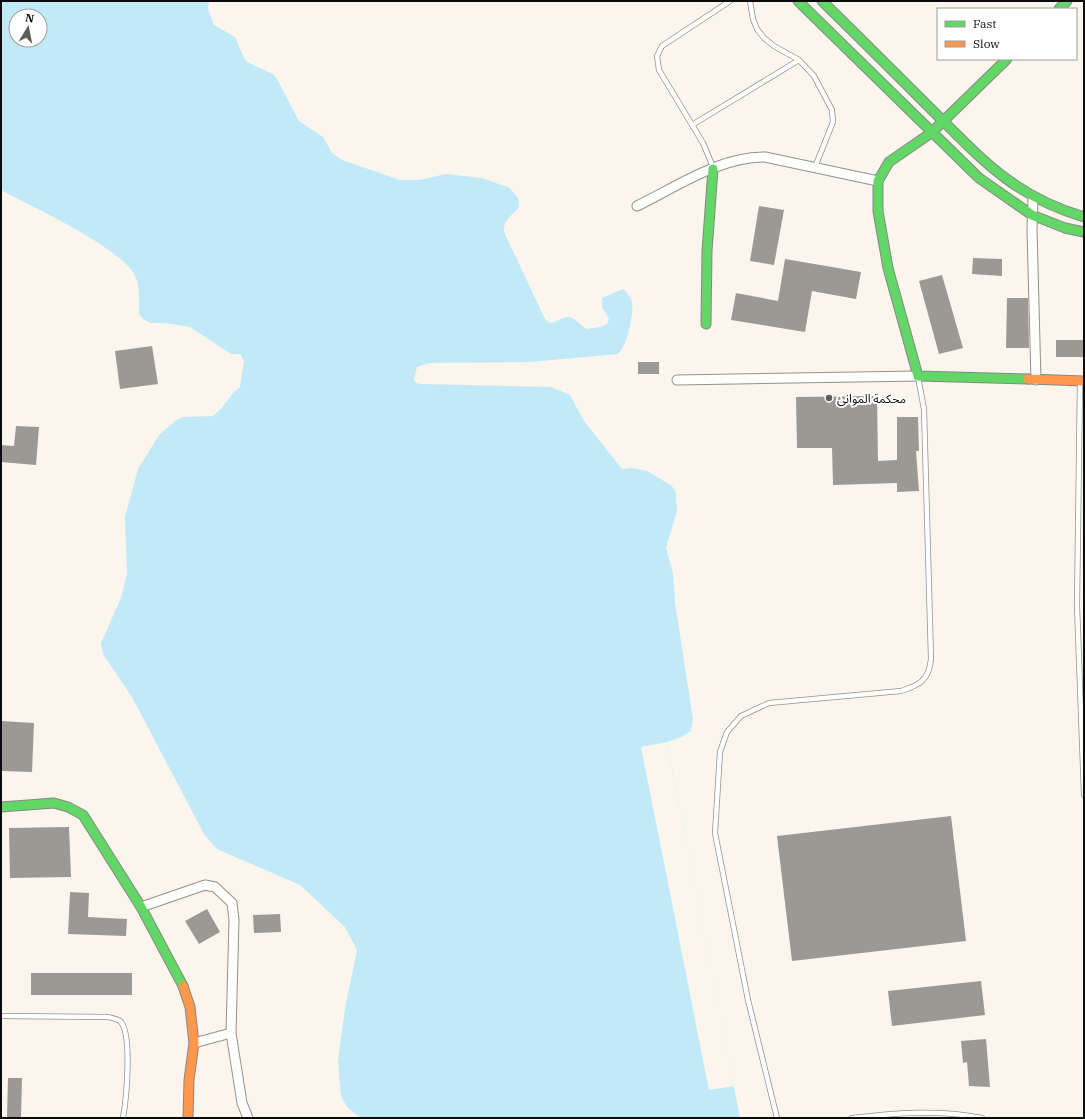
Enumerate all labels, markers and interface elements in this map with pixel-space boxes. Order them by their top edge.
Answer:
north arrow [8,8,48,48]
legend [937,8,1077,60]
text: N [24,11,36,26]
text: Fast [973,16,997,31]
text: Slow [973,36,1000,51]
place label: محكمة الموانئ [837,391,906,406]
marker: محكمة الموانئ [824,393,834,403]

